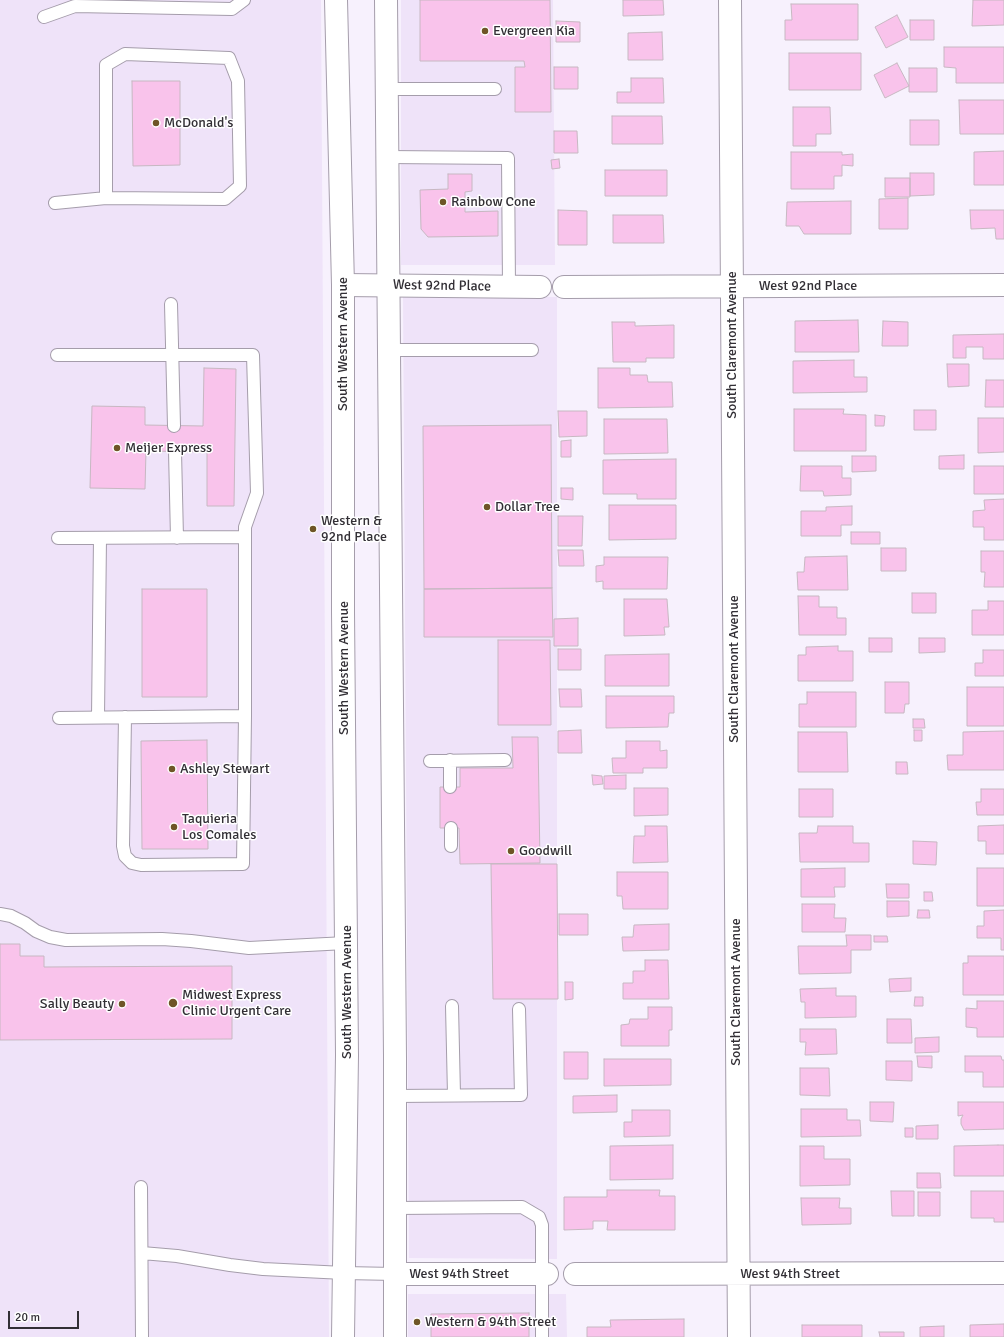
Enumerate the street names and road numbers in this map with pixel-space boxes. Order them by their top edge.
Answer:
street label: South Claremont Avenue [724,271,740,419]
street label: South Western Avenue [335,277,351,411]
street label: West 92nd Place [393,277,491,295]
street label: West 92nd Place [759,278,857,294]
street label: South Claremont Avenue [726,595,742,743]
street label: South Western Avenue [336,601,352,735]
street label: South Claremont Avenue [728,918,744,1066]
street label: South Western Avenue [339,925,355,1059]
street label: West 94th Street [409,1266,509,1282]
street label: West 94th Street [740,1266,840,1282]

